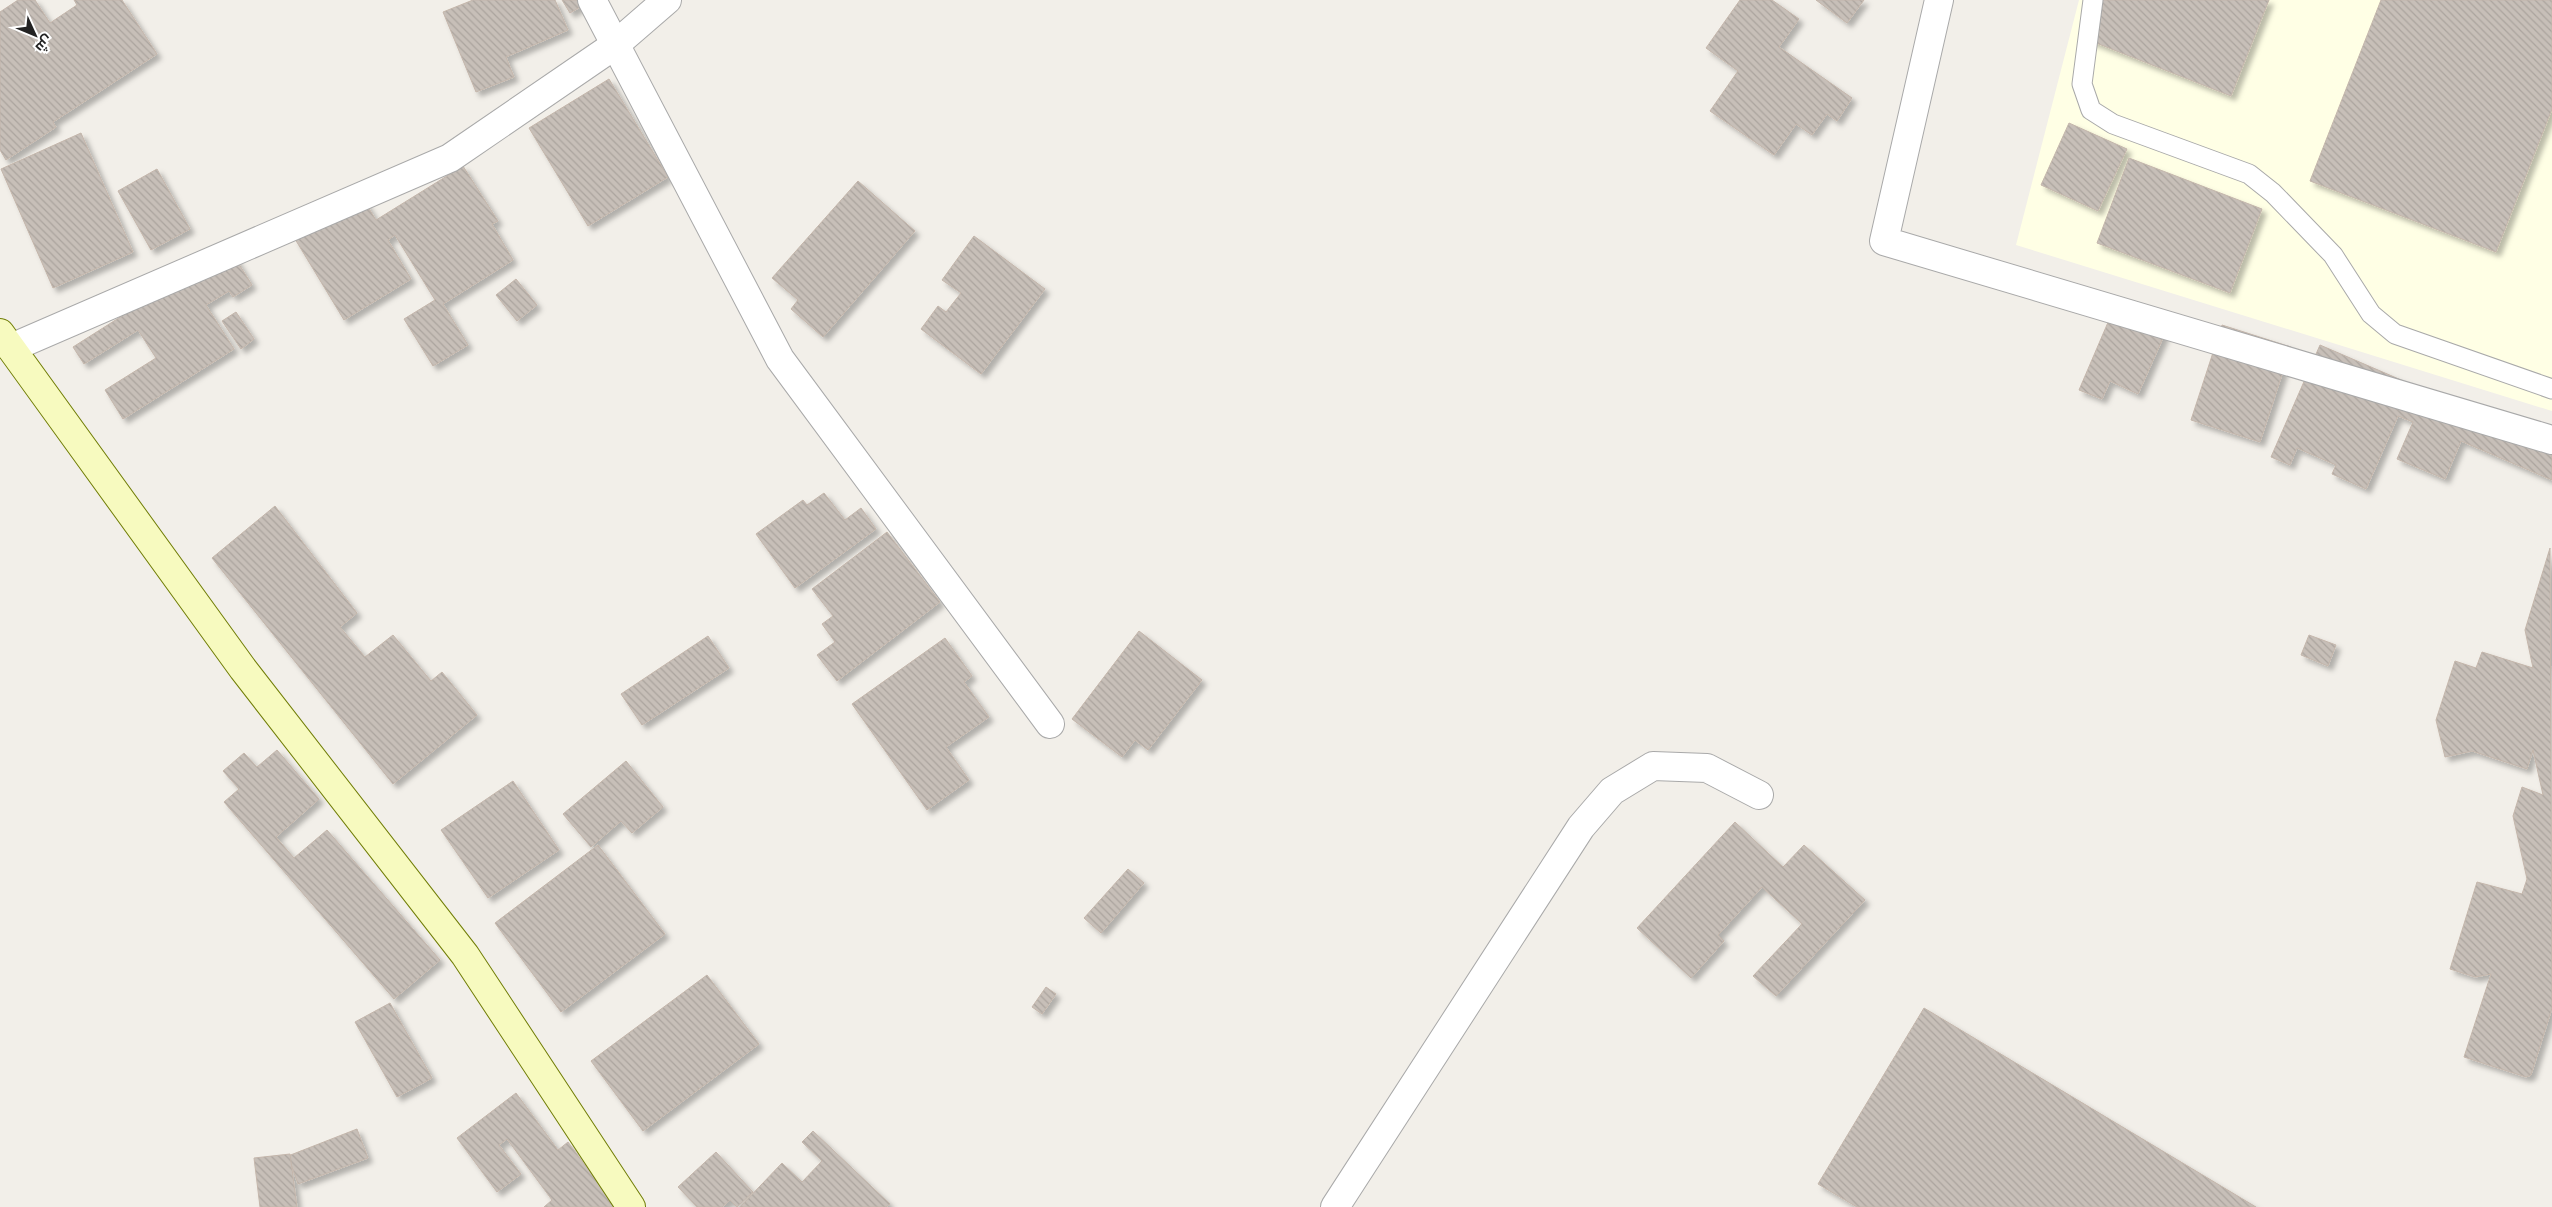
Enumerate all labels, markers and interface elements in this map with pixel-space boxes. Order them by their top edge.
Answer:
north arrow [10,10,60,60]
text: ش [32,31,57,57]

